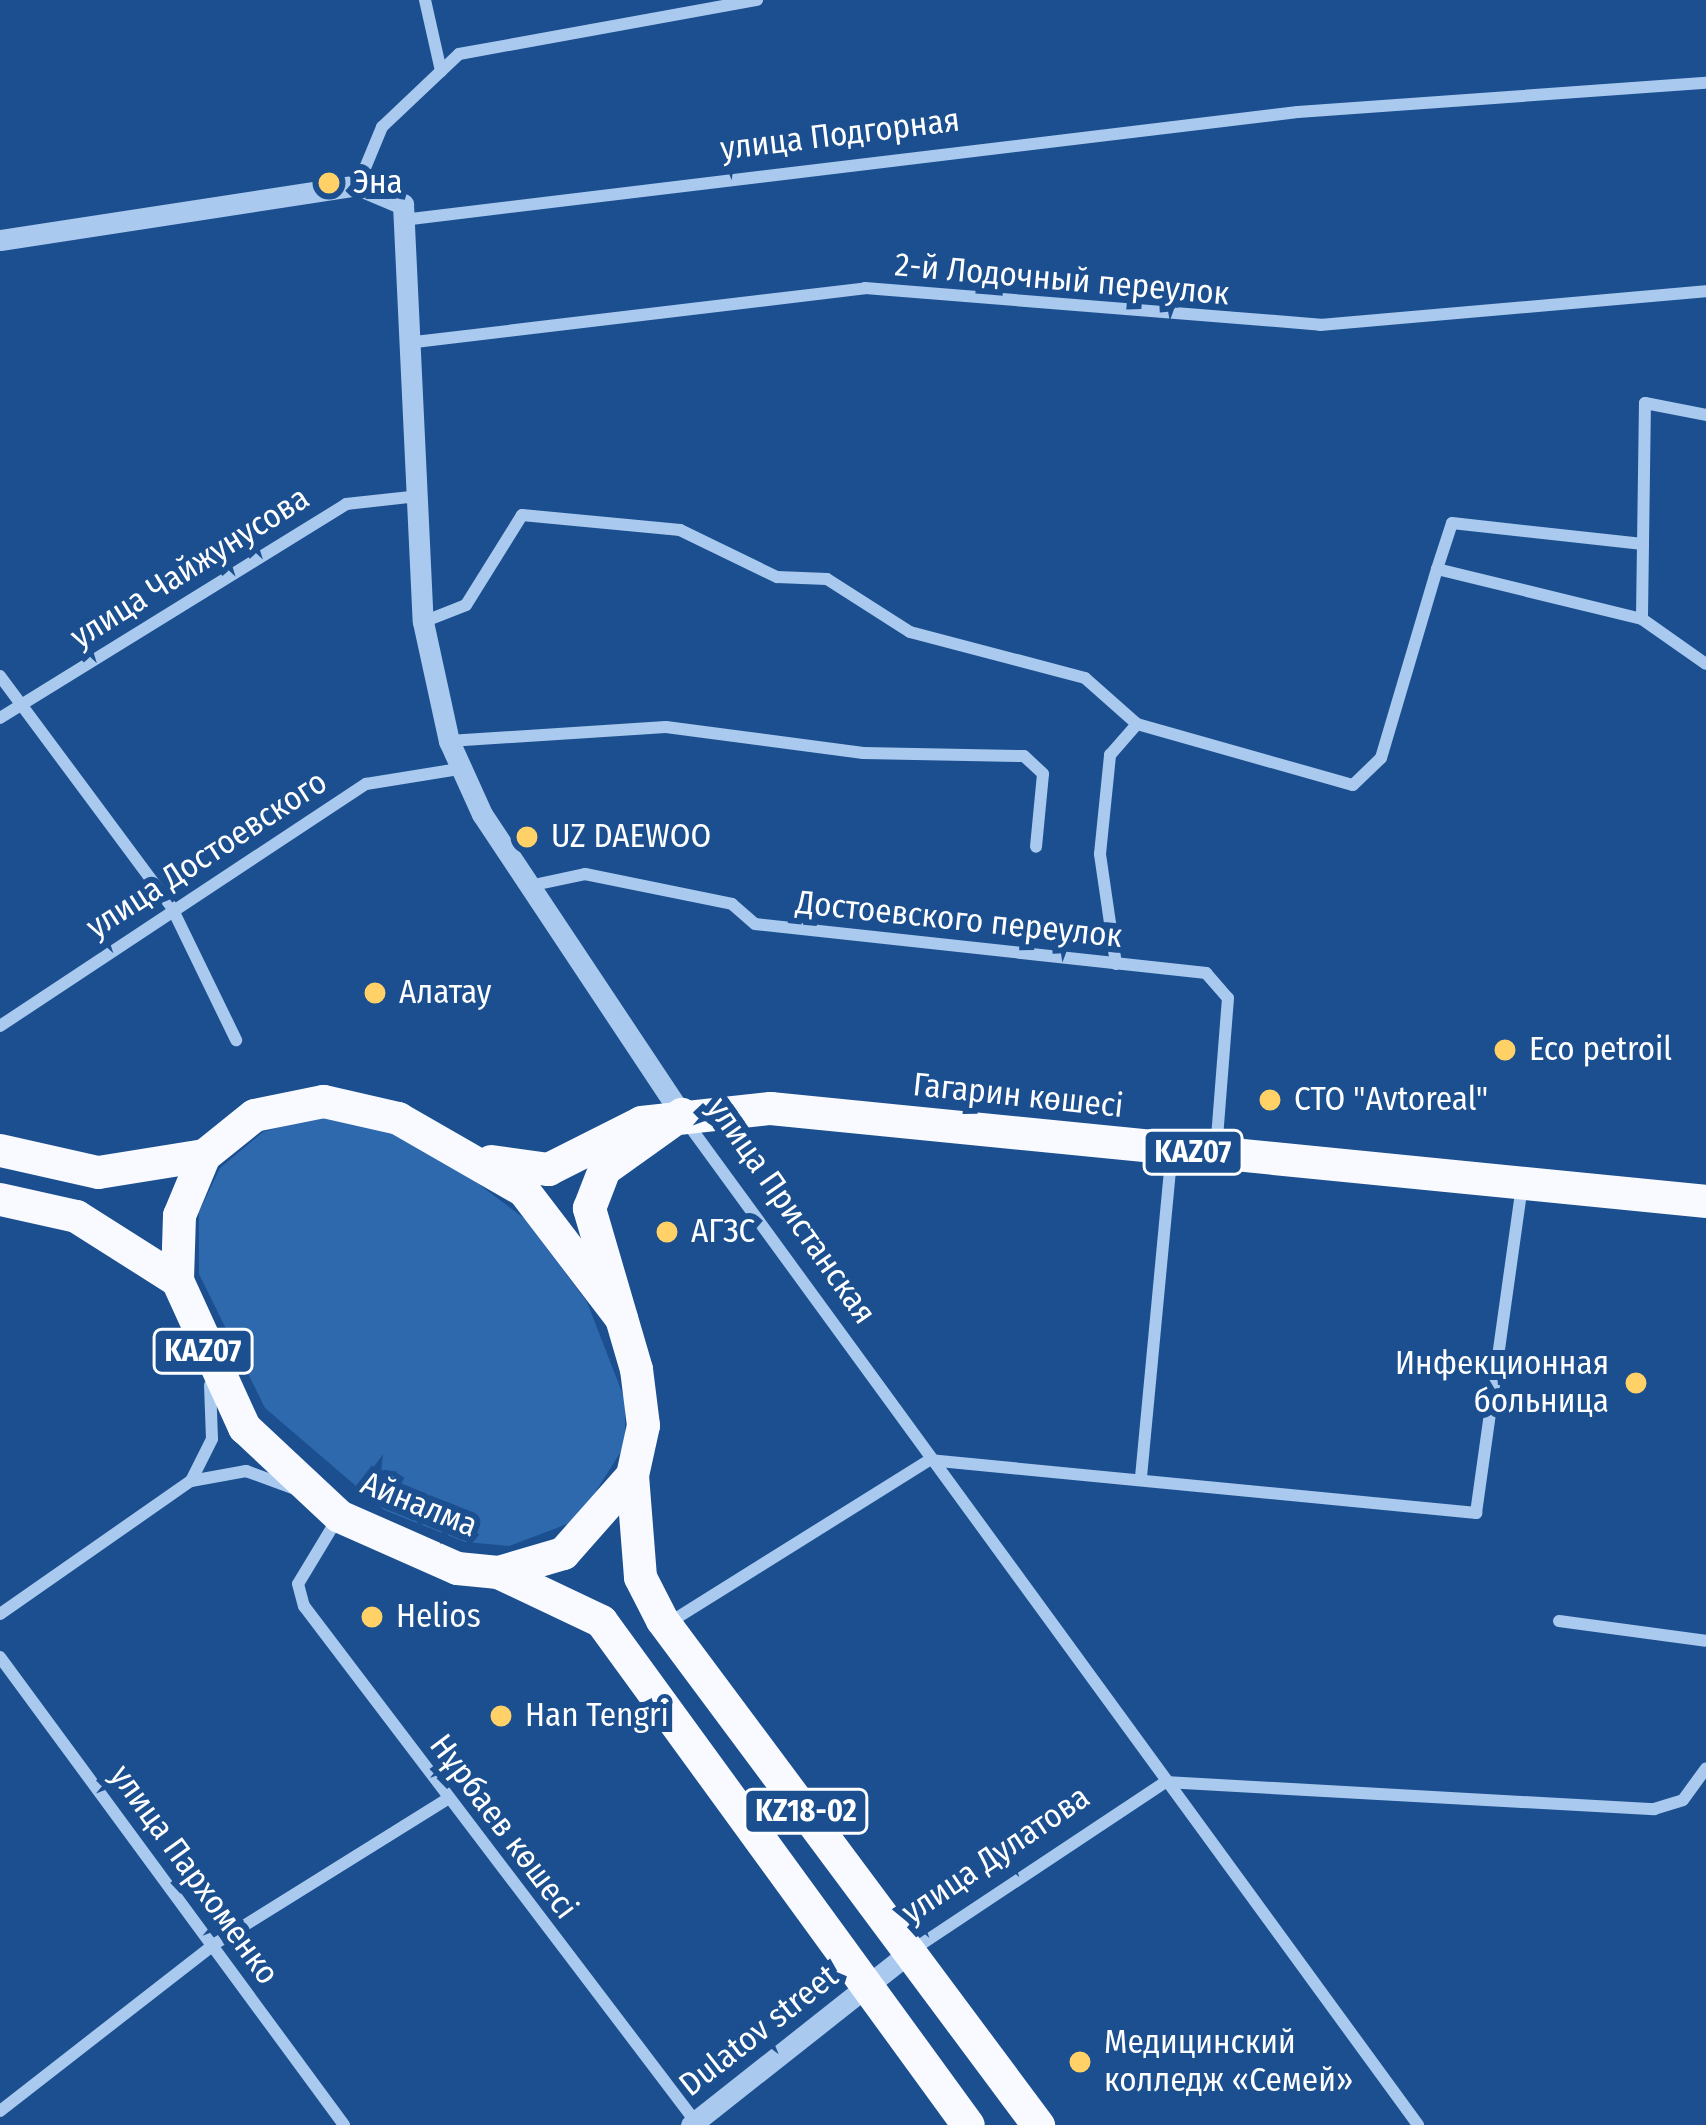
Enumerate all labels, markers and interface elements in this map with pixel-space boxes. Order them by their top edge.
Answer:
street label: улица Подгорная [718,101,962,169]
place label: Эна [353,163,403,203]
marker: Эна [316,170,342,196]
street label: 2-й Лодочный переулок [893,246,1231,314]
street label: улица Чайжунусова [63,479,317,657]
street label: улица Достоевского [79,762,335,948]
place label: UZ DAEWOO [551,817,711,857]
marker: UZ DAEWOO [514,824,540,850]
street label: Достоевского переулок [794,883,1124,957]
place label: Алатау [399,973,491,1013]
marker: Алатау [362,980,388,1006]
place label: Eco petroil [1529,1030,1672,1070]
marker: Eco petroil [1492,1037,1518,1063]
street label: Гагарин көшесі [911,1065,1125,1127]
place label: СТО "Avtoreal" [1294,1080,1487,1120]
marker: СТО "Avtoreal" [1257,1087,1283,1113]
street label: улица Пристанская [698,1090,884,1332]
road number: KAZ07 [1142,1128,1244,1176]
place label: АГЗС [691,1212,755,1252]
marker: АГЗС [654,1219,680,1245]
road number: KAZ07 [152,1327,254,1375]
place label: Инфекционная больница [1395,1344,1609,1422]
marker: Инфекционная больница [1620,1367,1652,1399]
street label: Айналма [355,1464,483,1546]
place label: Helios [396,1597,481,1637]
marker: Helios [359,1604,385,1630]
place label: Han Tengri [525,1696,669,1736]
marker: Han Tengri [488,1703,514,1729]
street label: Нұрбаев көшесі [421,1727,585,1927]
street label: улица Пархоменко [101,1757,287,1993]
street label: улица Дулатова [895,1778,1097,1932]
road number: KZ18-02 [743,1787,869,1835]
street label: Dulatov street [672,1957,846,2105]
place label: Медицинский колледж «Семей» [1104,2023,1353,2101]
marker: Медицинский колледж «Семей» [1067,2049,1093,2075]

